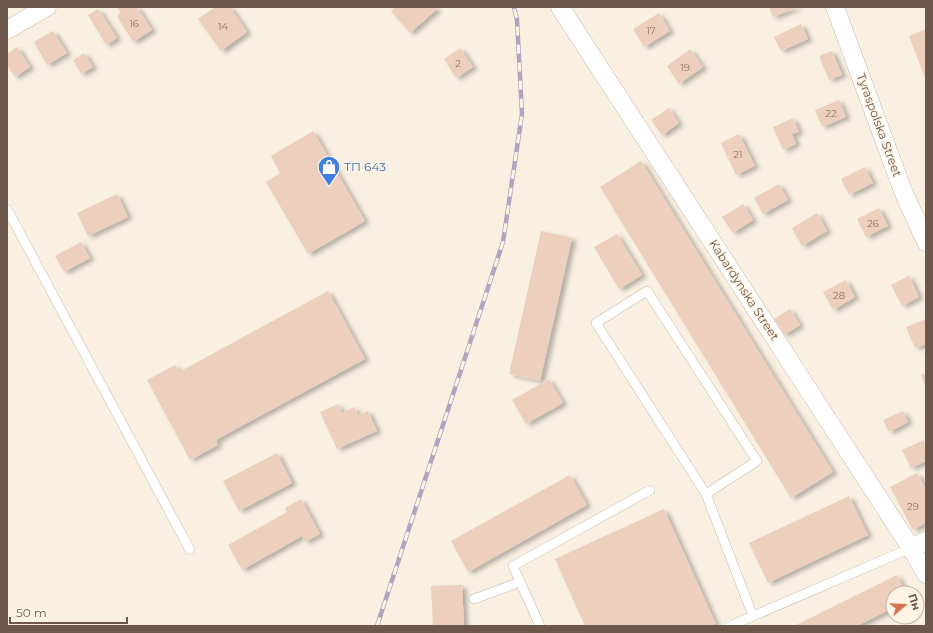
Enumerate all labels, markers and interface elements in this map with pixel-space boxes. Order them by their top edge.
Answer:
house number: 16 [129,17,139,30]
house number: 14 [218,20,228,33]
house number: 17 [646,24,656,37]
house number: 2 [455,57,461,70]
house number: 19 [680,61,690,74]
street label: Tyraspolska Street [854,71,905,179]
house number: 22 [825,107,837,120]
house number: 21 [733,148,743,161]
shop icon: ТП 643 [316,154,342,187]
place label: ТП 643 [344,159,386,174]
house number: 26 [867,217,879,230]
street label: Kabardynska Street [706,236,783,343]
house number: 28 [833,289,845,302]
house number: 29 [907,500,919,513]
north arrow [885,585,925,625]
text: Пн [905,592,924,612]
scale bar [10,599,127,625]
text: 50 m [16,605,47,620]

